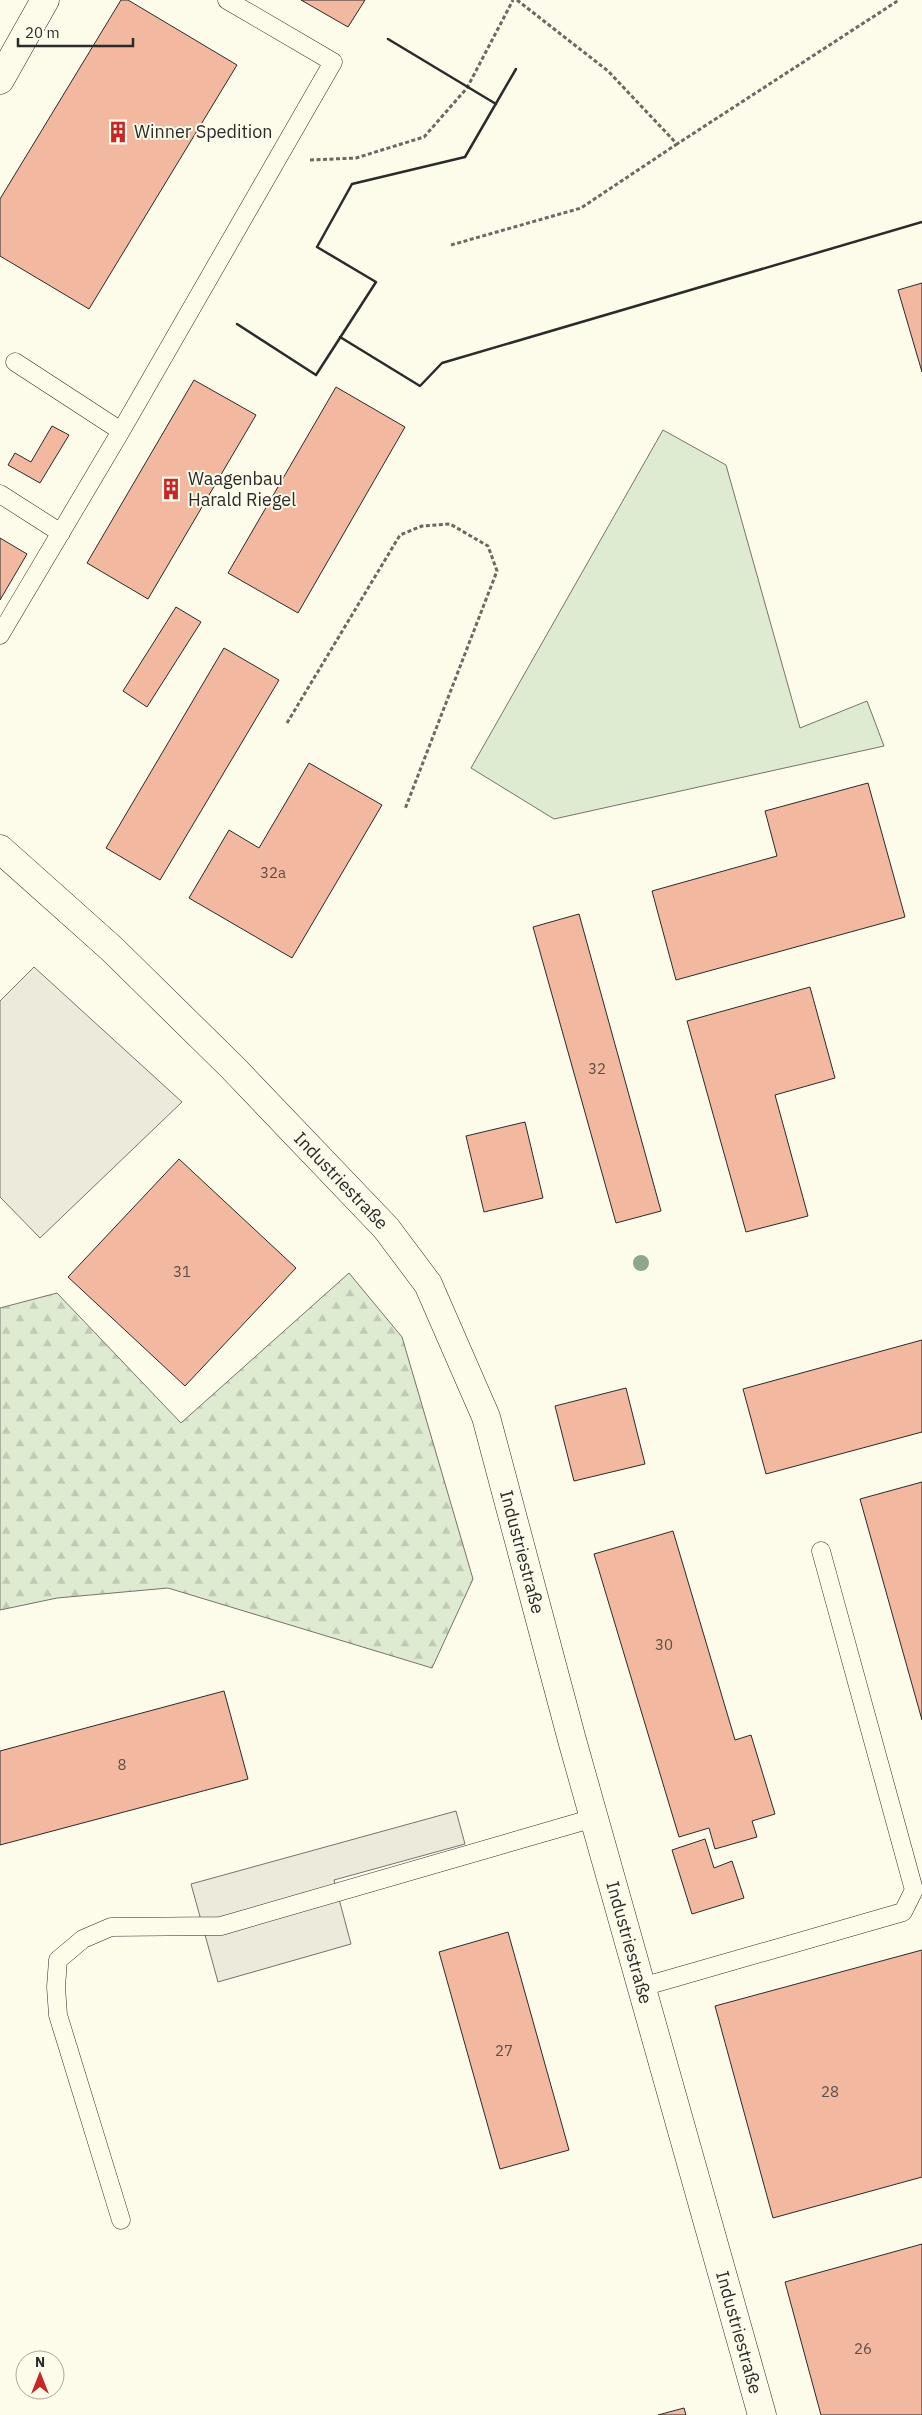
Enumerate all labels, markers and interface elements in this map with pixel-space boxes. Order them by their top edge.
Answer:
scale bar [18,15,132,47]
text: 20 m [25,23,60,42]
building icon: Winner Spedition [105,119,131,145]
place label: Winner Spedition [134,120,273,143]
place label: Waagenbau Harald Riegel [188,467,296,511]
building icon: Waagenbau Harald Riegel [158,476,184,502]
house number: 32a [260,863,286,882]
house number: 32 [588,1059,606,1078]
street label: Industriestraße [289,1127,393,1234]
house number: 31 [173,1262,191,1281]
street label: Industriestraße [495,1488,550,1616]
house number: 30 [655,1635,673,1654]
house number: 8 [117,1755,127,1774]
street label: Industriestraße [601,1878,658,2007]
house number: 27 [495,2041,513,2060]
house number: 28 [821,2082,839,2101]
street label: Industriestraße [711,2268,767,2396]
house number: 26 [854,2339,872,2358]
north arrow [15,2350,65,2400]
text: N [35,2353,45,2371]

